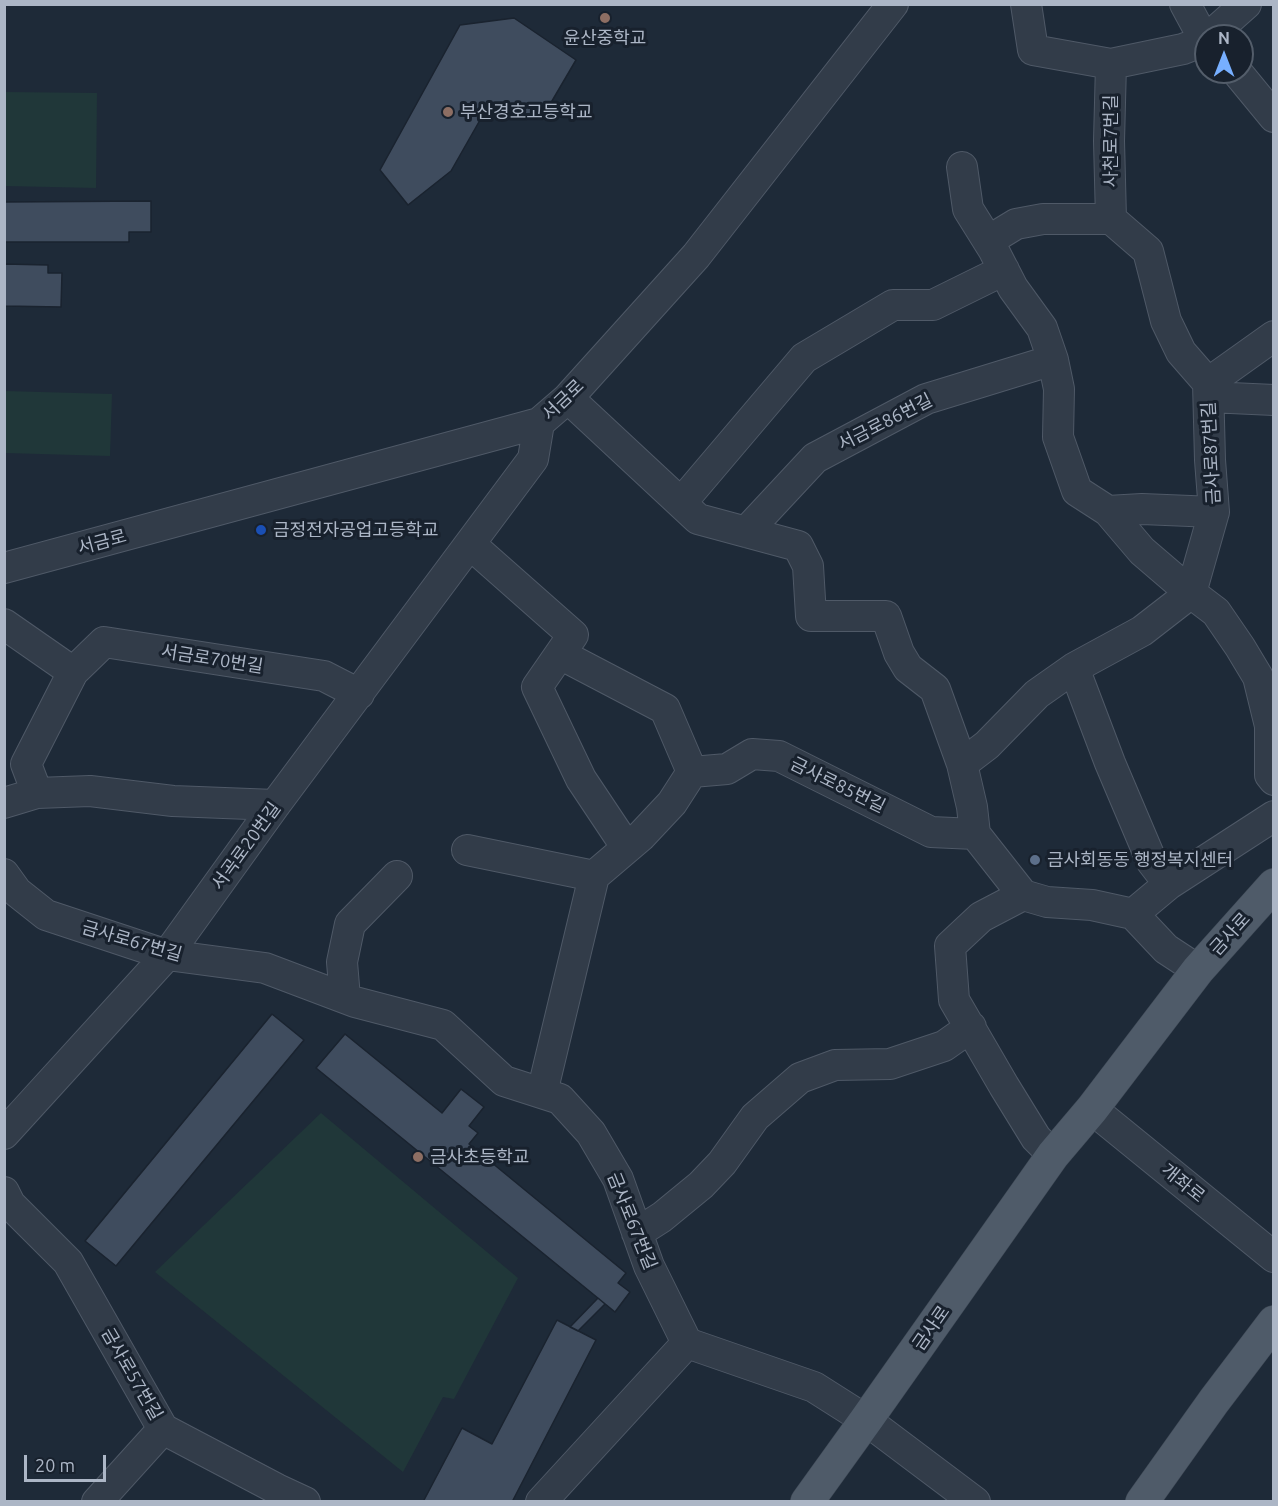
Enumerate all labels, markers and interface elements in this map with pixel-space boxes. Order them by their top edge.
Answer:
marker: 윤산중학교 [598,11,612,25]
north arrow [1194,24,1254,84]
place label: 윤산중학교 [564,27,646,49]
text: N [1218,29,1230,47]
street label: 사천로7번길 [1100,95,1122,187]
place label: 부산경호고등학교 [460,101,592,123]
marker: 부산경호고등학교 [441,105,455,119]
street label: 서금로 [538,375,588,425]
street label: 서금로86번길 [834,389,936,455]
street label: 금사로87번길 [1198,401,1224,505]
place label: 금정전자공업고등학교 [273,519,439,541]
marker: 금정전자공업고등학교 [254,523,268,537]
street label: 서금로 [75,525,129,559]
street label: 서금로70번길 [159,640,265,678]
street label: 금사로85번길 [787,753,889,817]
street label: 서곡로20번길 [207,798,285,894]
place label: 금사회동동 행정복지센터 [1047,849,1233,871]
marker: 금사회동동 행정복지센터 [1028,853,1042,867]
street label: 금사로 [1205,908,1255,960]
street label: 금사로67번길 [79,916,185,966]
place label: 금사초등학교 [430,1146,529,1168]
marker: 금사초등학교 [411,1150,425,1164]
street label: 개좌로 [1157,1159,1209,1207]
street label: 금사로67번길 [603,1169,661,1273]
street label: 금사로 [908,1301,954,1355]
street label: 금사로57번길 [97,1324,167,1424]
scale bar [27,1443,110,1481]
text: 20 m [35,1455,75,1475]

